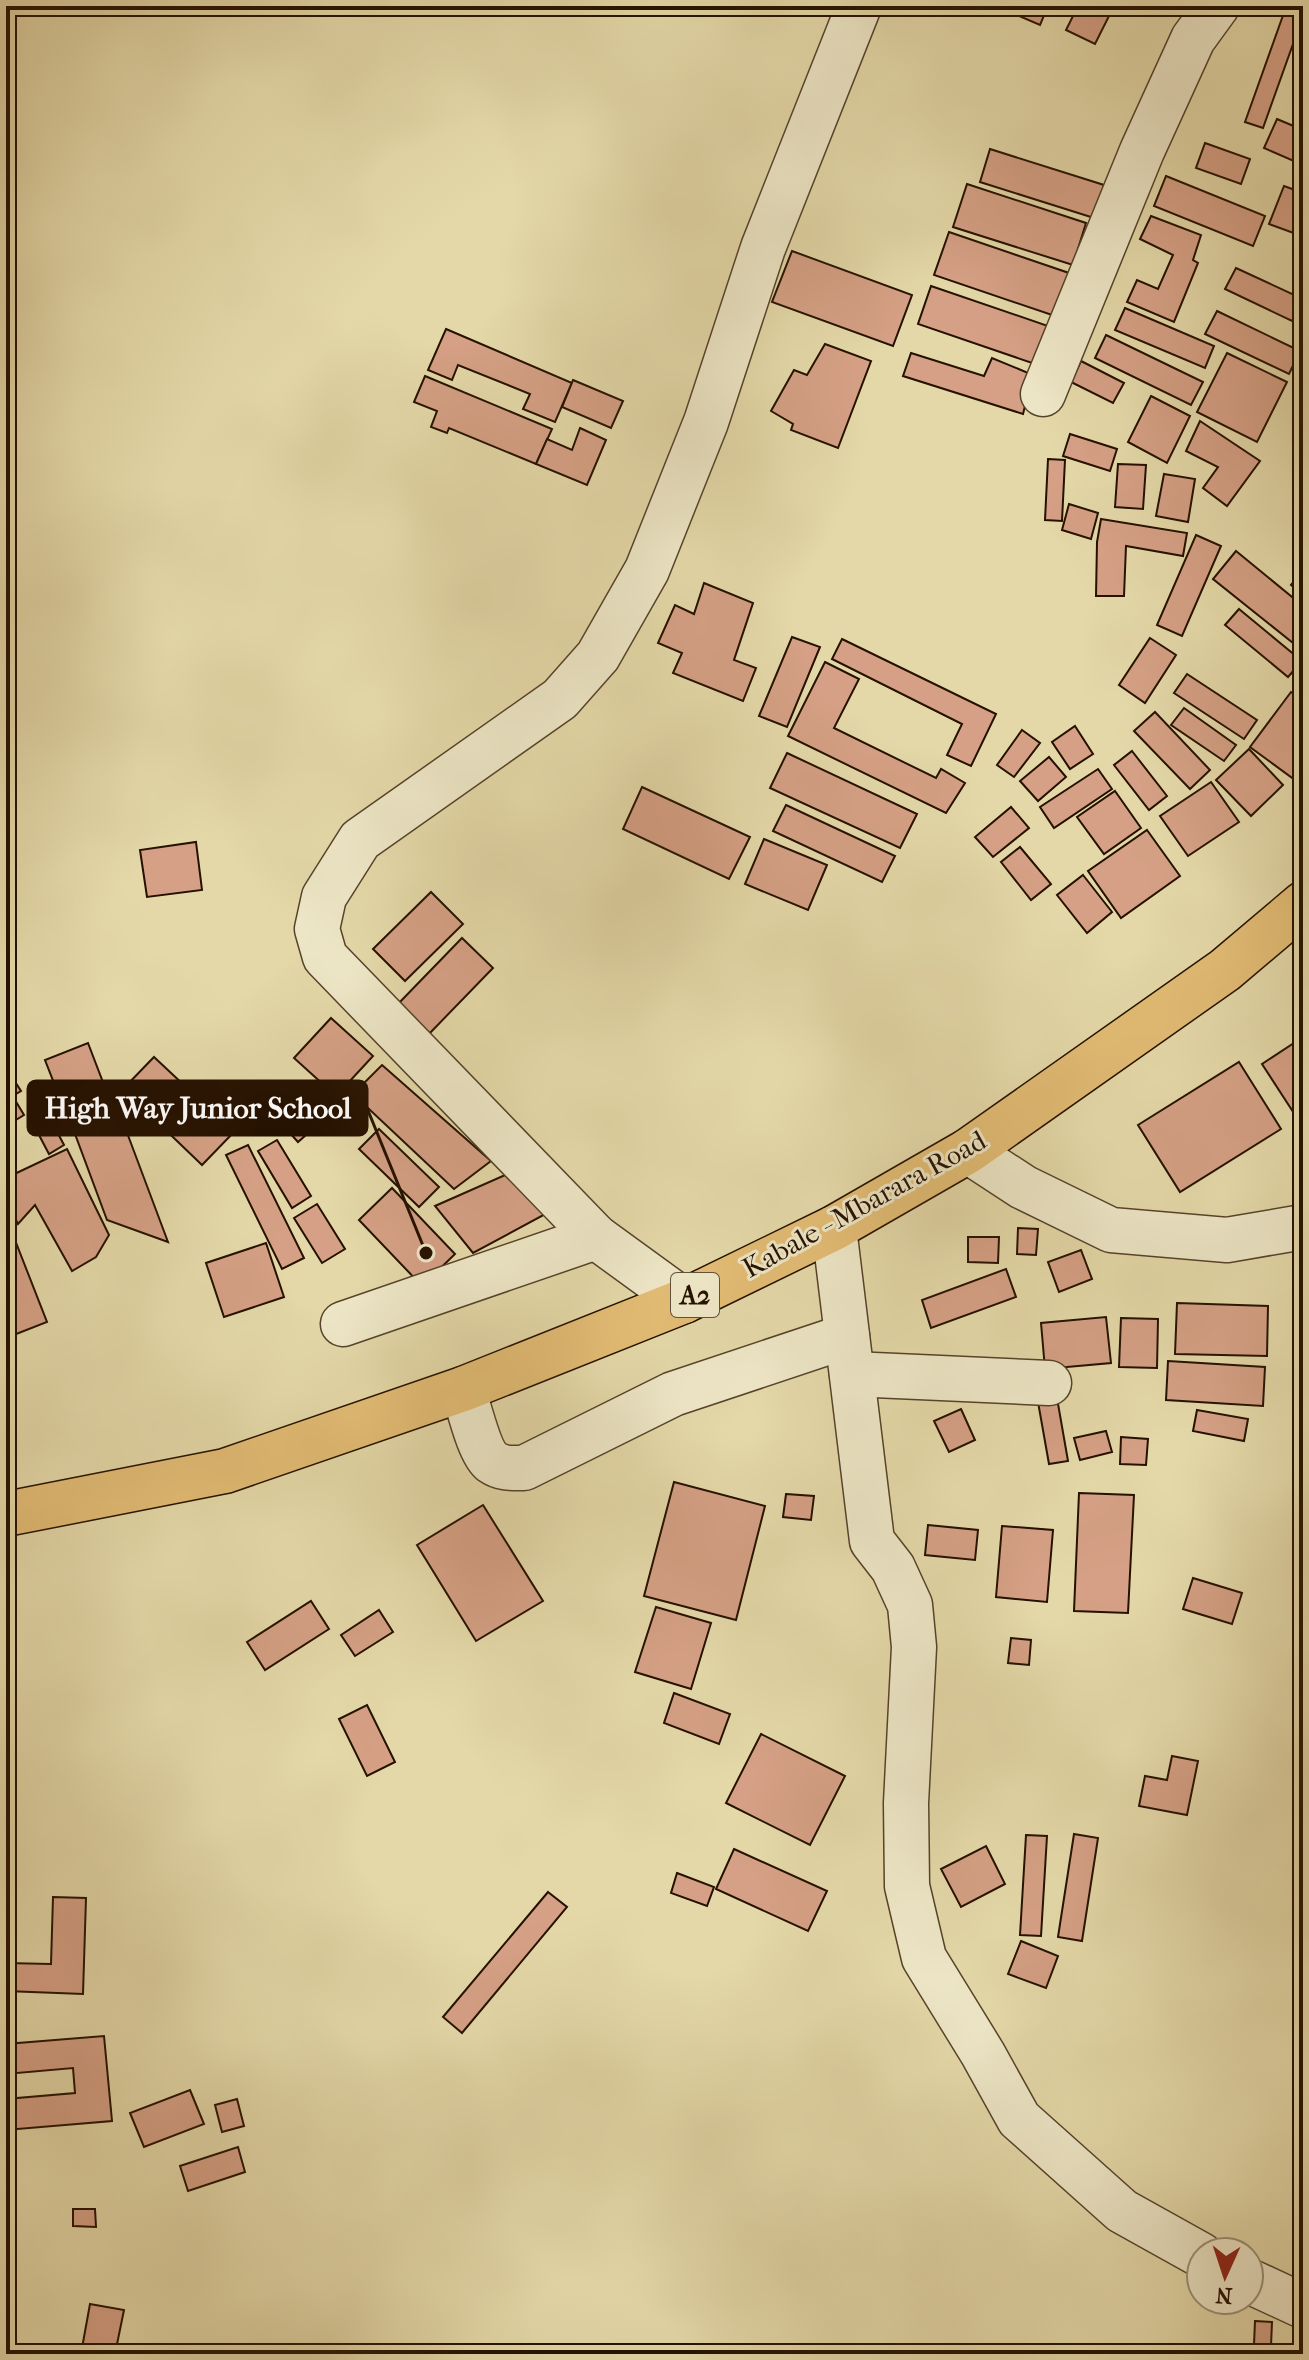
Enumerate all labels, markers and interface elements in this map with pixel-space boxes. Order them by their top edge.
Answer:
callout: High Way Junior School [28,1081,367,1135]
text: High Way Junior School [45,1091,352,1126]
street label: Kabale - Mbarara Road [737,1123,992,1285]
road number: A2 [671,1273,719,1317]
north arrow [1185,2236,1265,2316]
text: N [1215,2282,1233,2308]

